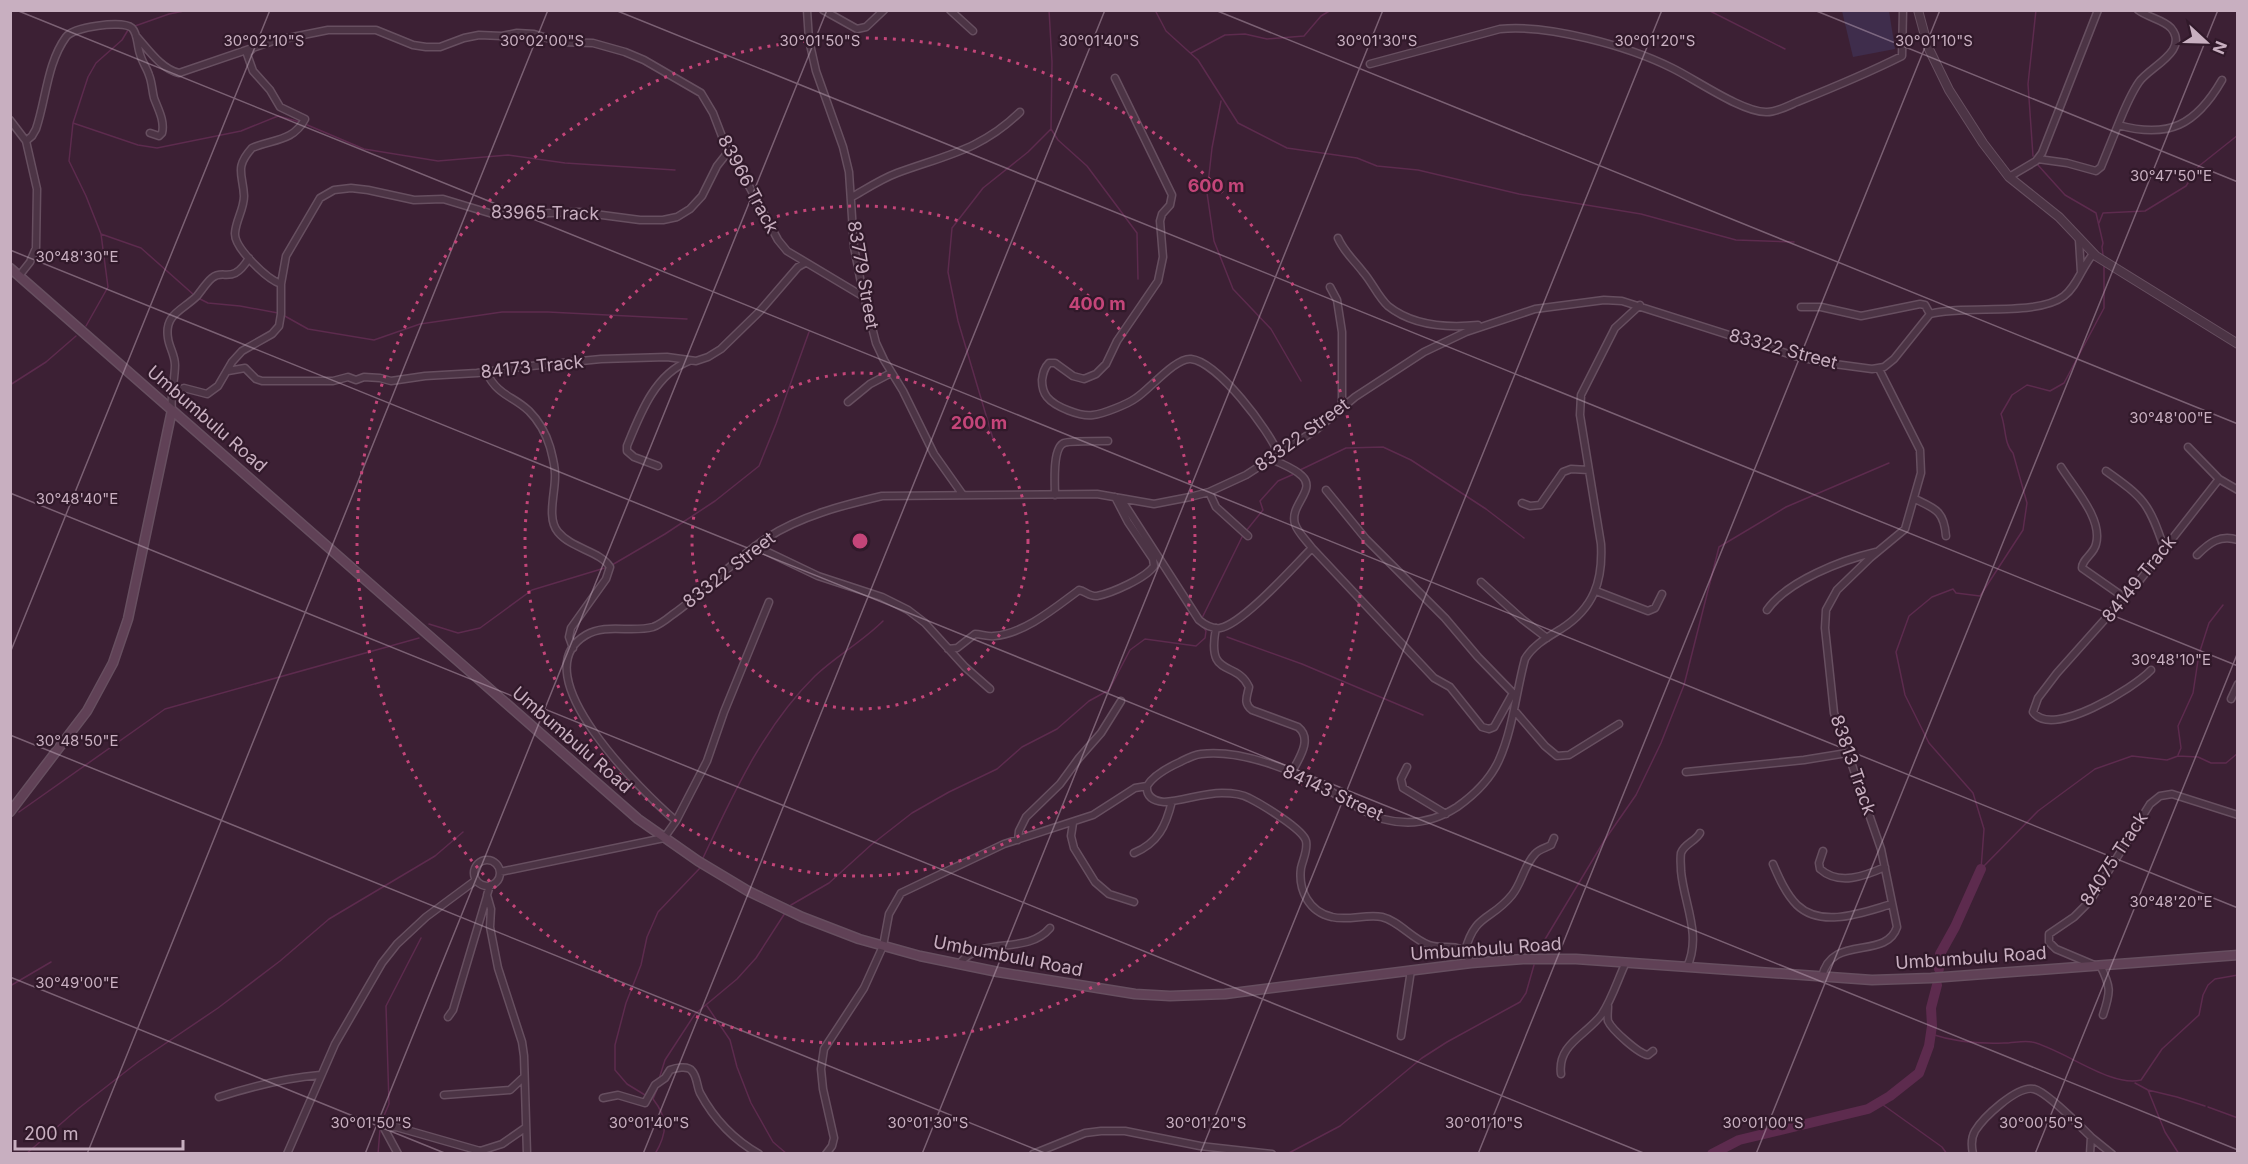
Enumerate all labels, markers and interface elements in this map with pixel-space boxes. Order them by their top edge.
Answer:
north arrow [2176,12,2236,72]
text: 30°02'10"S [224,31,304,50]
text: 30°02'00"S [500,31,584,50]
text: 30°01'50"S [780,31,860,50]
text: 30°01'40"S [1059,31,1139,50]
text: 30°01'30"S [1337,31,1417,50]
text: 30°01'20"S [1615,31,1695,50]
text: 30°01'10"S [1895,31,1973,50]
text: N [2208,38,2231,57]
street label: 83966 Track [714,131,783,237]
text: 30°47'50"E [2130,166,2212,185]
text: 600 m [1188,175,1244,196]
street label: 83965 Track [491,201,599,224]
street label: 83779 Street [844,219,883,331]
text: 30°48'30"E [35,247,119,266]
text: 400 m [1068,293,1126,314]
street label: 83322 Street [1727,324,1840,373]
street label: 84173 Track [479,351,585,382]
street label: Umbumbulu Road [143,361,271,476]
street label: 83322 Street [1251,393,1353,476]
text: 30°48'00"E [2129,408,2213,427]
text: 200 m [951,412,1007,433]
text: 30°48'40"E [36,489,118,508]
street label: 83322 Street [678,527,779,612]
centre of rings [850,531,870,551]
street label: 84149 Track [2097,531,2180,626]
text: 30°48'10"E [2131,650,2211,669]
street label: Umbumbulu Road [508,682,636,797]
street label: 83813 Track [1827,712,1880,818]
text: 30°48'50"E [36,731,118,750]
street label: 84143 Street [1280,760,1387,825]
street label: 84075 Track [2076,808,2152,909]
text: 30°48'20"E [2130,892,2212,911]
street label: Umbumbulu Road [932,931,1085,980]
street label: Umbumbulu Road [1410,933,1562,964]
street label: Umbumbulu Road [1895,942,2047,973]
text: 30°49'00"E [35,973,119,992]
scale bar [15,1113,183,1151]
text: 30°01'50"S [331,1113,411,1132]
text: 30°01'40"S [609,1113,689,1132]
text: 30°01'30"S [888,1113,968,1132]
text: 30°01'20"S [1166,1113,1246,1132]
text: 30°01'10"S [1445,1113,1523,1132]
text: 30°01'00"S [1722,1113,1804,1132]
text: 30°00'50"S [1999,1113,2083,1132]
text: 200 m [24,1123,79,1144]

